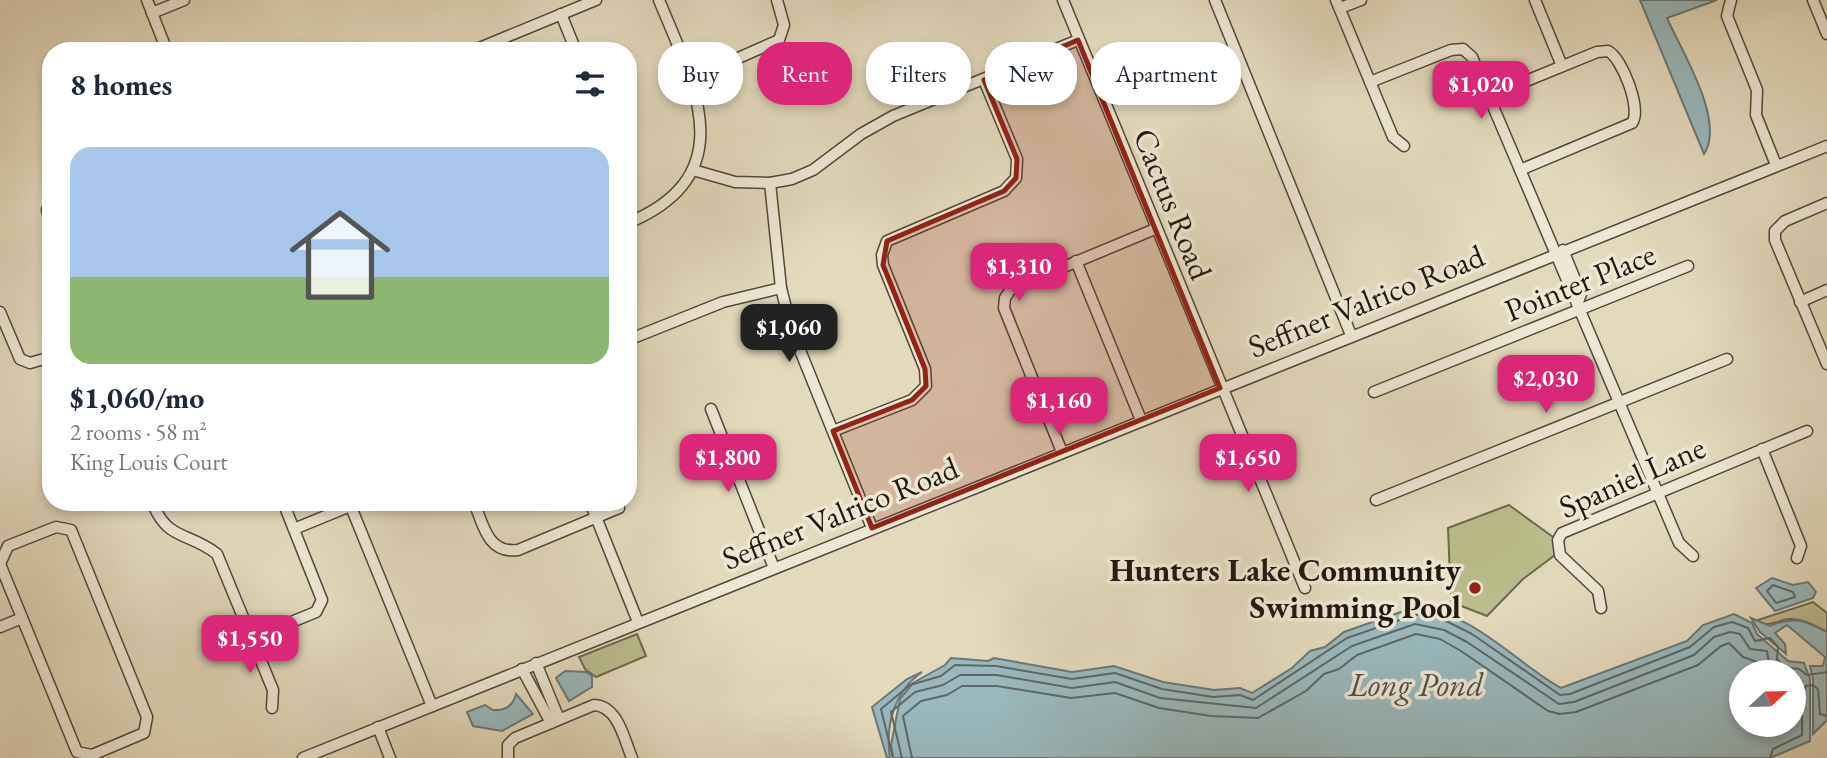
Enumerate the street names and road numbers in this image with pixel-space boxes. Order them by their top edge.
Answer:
street label: Cactus Road [1124,122,1223,286]
street label: Pointer Place [1498,233,1662,331]
street label: Seffner Valrico Road [1242,234,1491,368]
street label: Spaniel Lane [1552,426,1712,528]
street label: Seffner Valrico Road [716,446,965,580]

